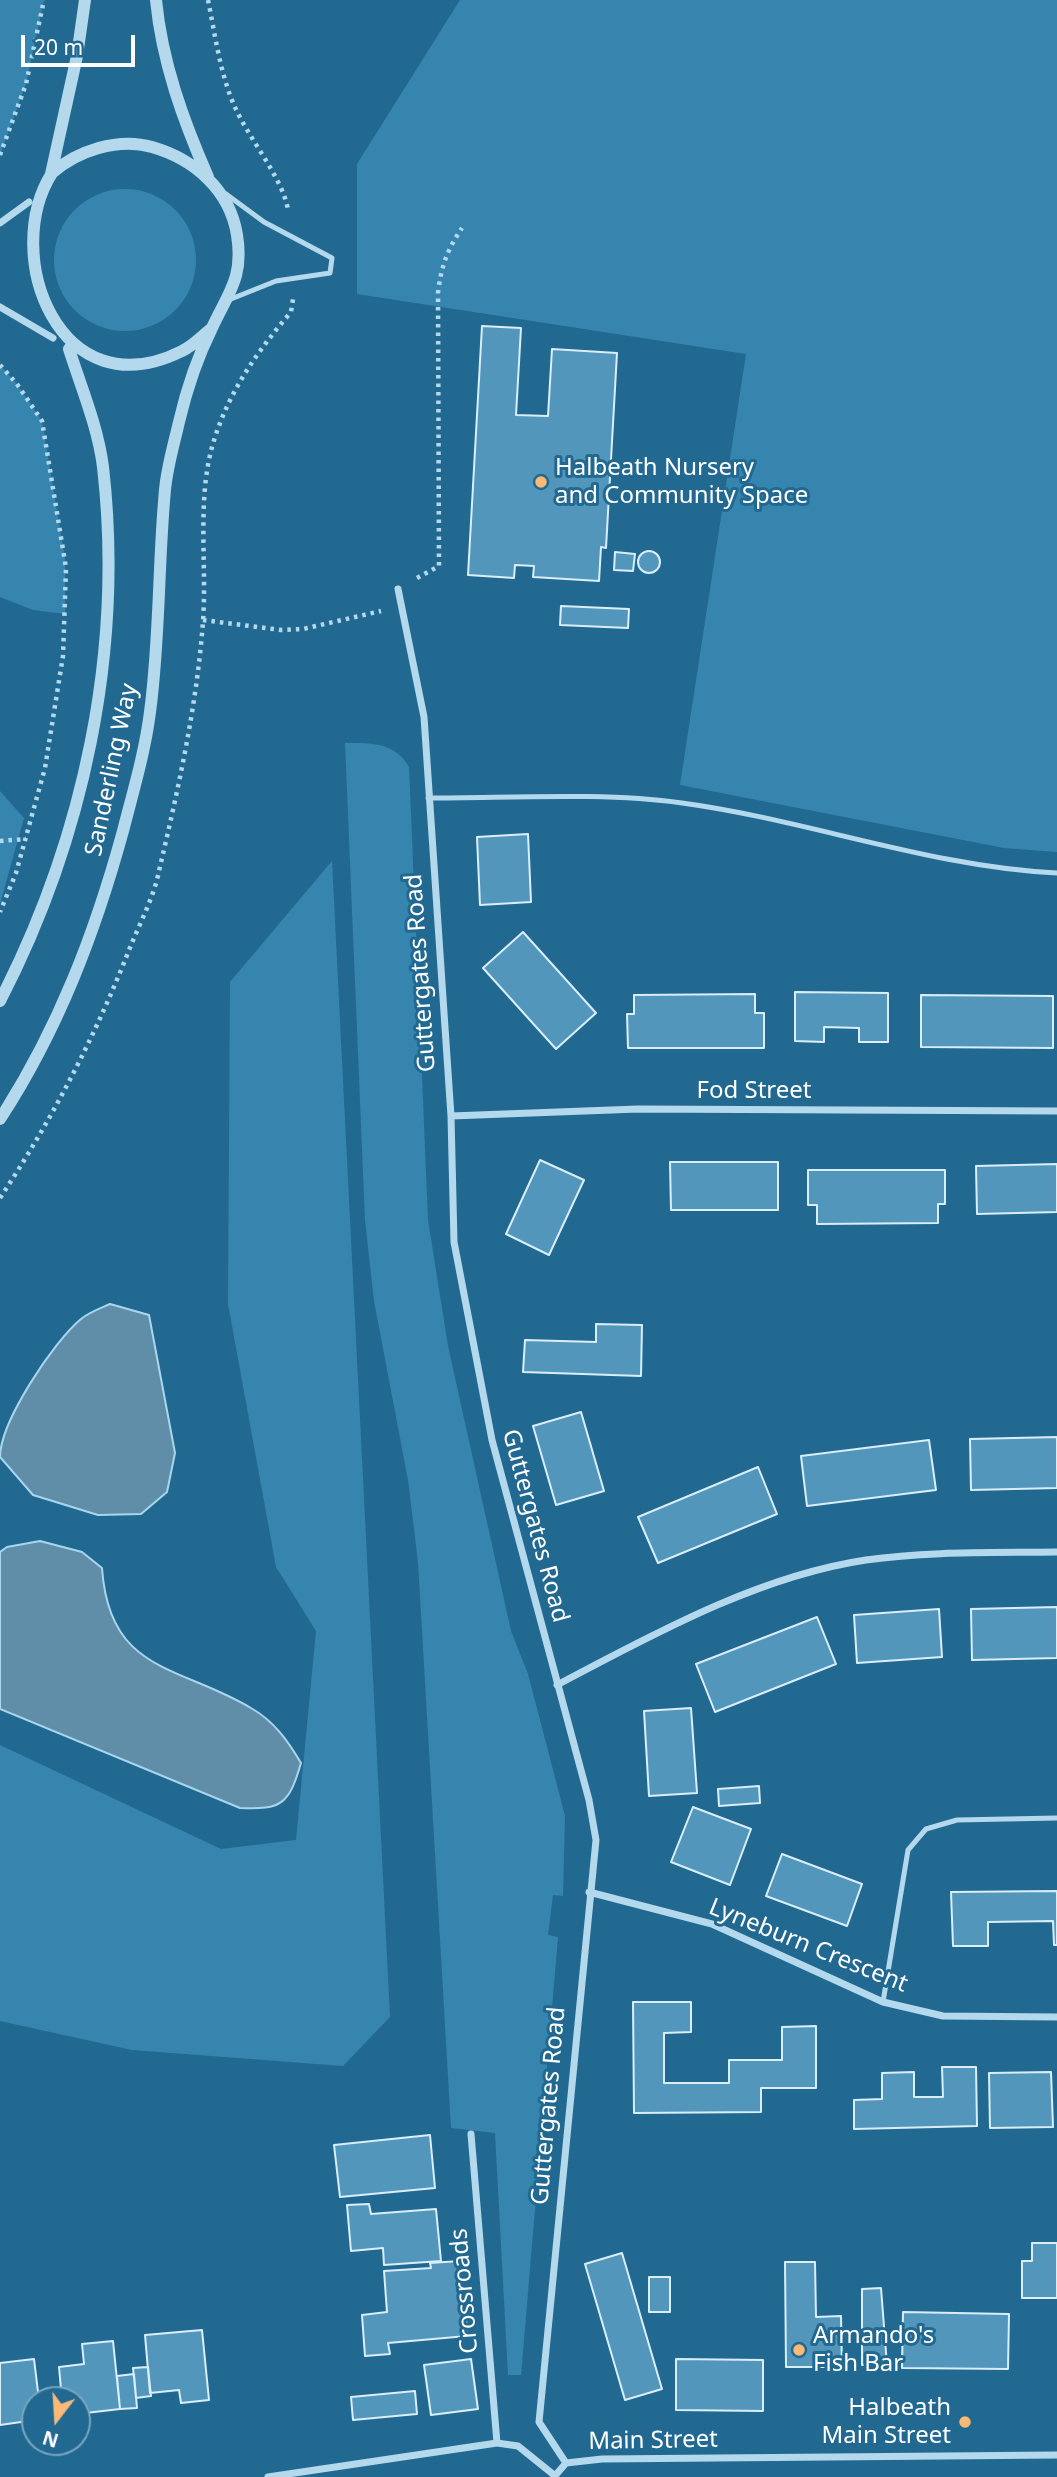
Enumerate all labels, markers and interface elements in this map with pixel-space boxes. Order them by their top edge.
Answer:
scale bar [24,21,138,65]
text: 20 m [34,33,83,61]
place label: Halbeath Nursery and Community Space [555,454,808,510]
marker: Halbeath Nursery and Community Space [533,474,549,490]
street label: Sanderling Way [80,681,144,859]
street label: Guttergates Road [400,873,442,1073]
street label: Fod Street [697,1077,811,1105]
street label: Guttergates Road [495,1426,575,1626]
street label: Lyneburn Crescent [704,1893,912,1999]
street label: Guttergates Road [526,2006,572,2206]
street label: Crossroads [445,2227,485,2355]
place label: Armando's Fish Bar [813,2322,934,2378]
marker: Armando's Fish Bar [791,2342,807,2358]
north arrow [21,2386,91,2456]
place label: Halbeath Main Street [821,2394,951,2450]
marker: Halbeath Main Street [957,2414,973,2430]
text: N [39,2424,62,2454]
street label: Main Street [588,2425,718,2457]

